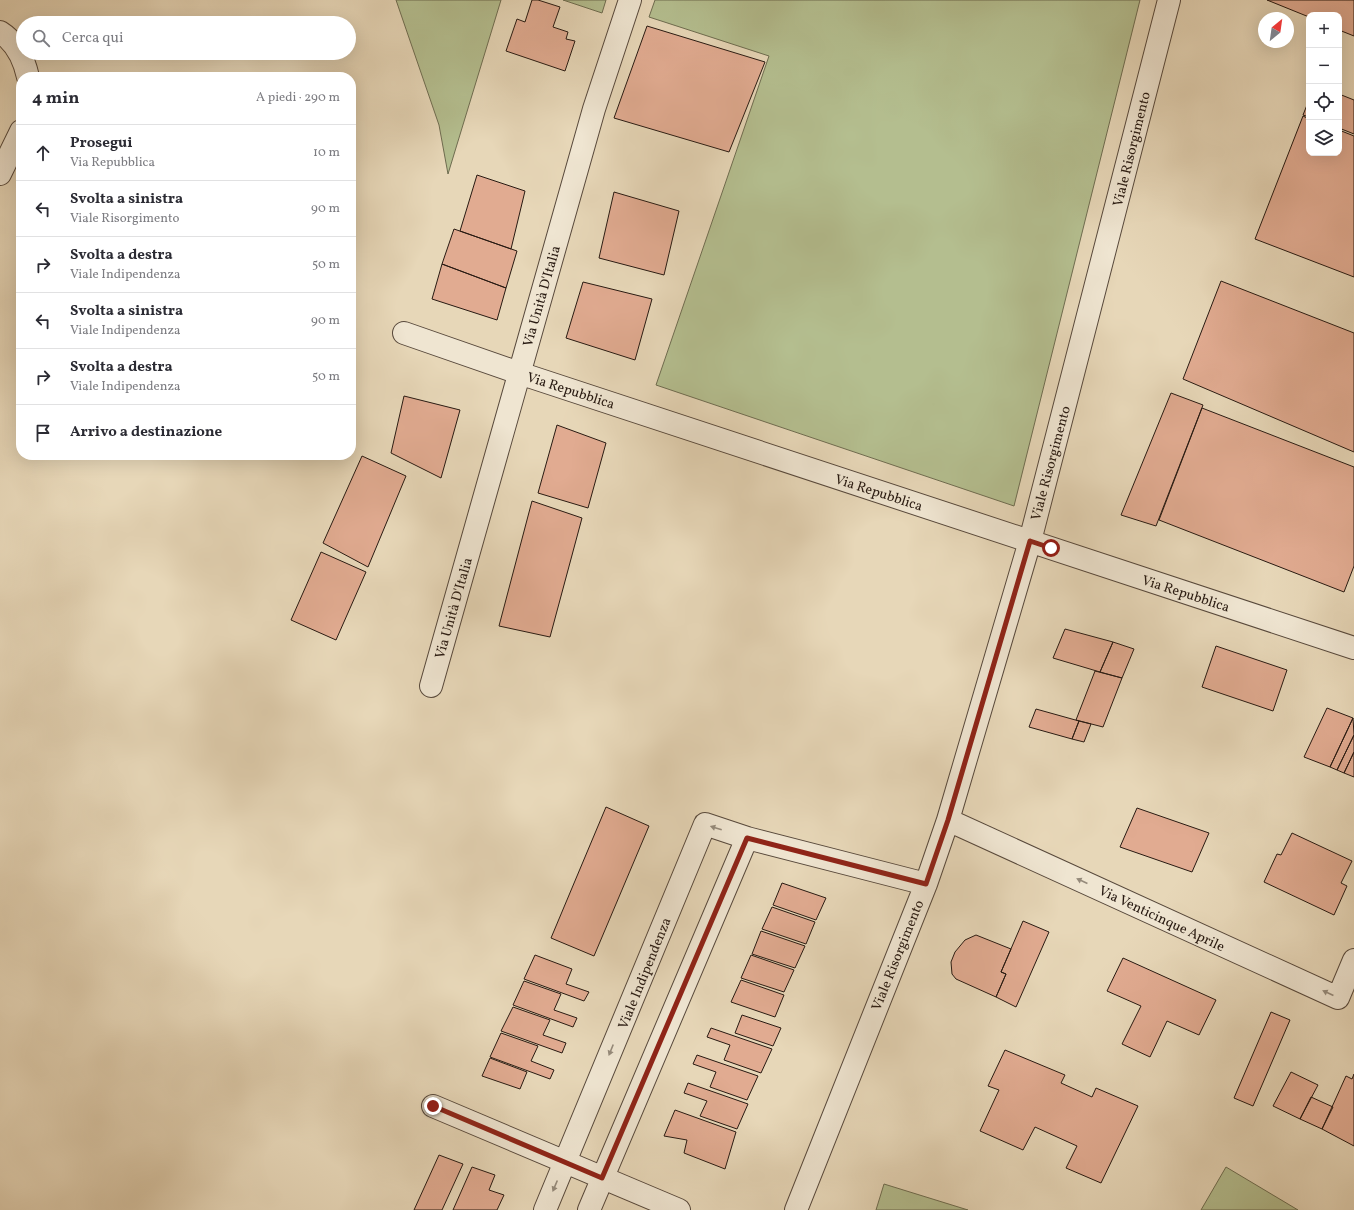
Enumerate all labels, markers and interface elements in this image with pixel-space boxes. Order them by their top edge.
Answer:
north arrow [1258,12,1294,48]
map controls [1306,12,1342,156]
button: + [1306,12,1342,48]
search box [16,16,356,60]
icon: search [30,27,52,49]
text: Cerca qui [62,28,124,49]
button: − [1306,48,1342,84]
button: locate [1306,84,1342,120]
text: 4 min [32,87,79,110]
text: A piedi · 290 m [256,89,340,107]
street label: Viale Risorgimento [1109,90,1156,209]
button: layers [1306,120,1342,156]
text: Prosegui [70,133,133,154]
icon: ahead [32,142,54,164]
text: 10 m [313,144,340,162]
text: Via Repubblica [70,154,155,172]
text: Svolta a sinistra [70,189,183,210]
icon: left [32,198,54,220]
text: 90 m [311,200,340,218]
text: Viale Risorgimento [70,210,179,228]
street label: Via Unità D'Italia [519,244,566,349]
text: Svolta a destra [70,245,173,266]
icon: right [32,254,54,276]
text: 50 m [312,256,340,274]
text: Viale Indipendenza [70,266,181,284]
text: Svolta a sinistra [70,301,183,322]
icon: left [32,310,54,332]
text: 90 m [311,312,340,330]
text: Viale Indipendenza [70,322,181,340]
text: Svolta a destra [70,357,173,378]
icon: right [32,366,54,388]
text: 50 m [312,368,340,386]
street label: Via Repubblica [524,368,617,415]
text: Viale Indipendenza [70,378,181,396]
street label: Viale Risorgimento [1027,404,1076,523]
icon: arrive [32,422,54,444]
text: Arrivo a destinazione [70,422,222,443]
street label: Via Repubblica [832,470,925,517]
route start [1042,539,1060,557]
street label: Via Unità D'Italia [431,556,478,661]
street label: Via Repubblica [1139,571,1232,618]
one-way arrow [710,825,722,831]
one-way arrow [1075,878,1087,884]
street label: Via Venticinque Aprile [1095,882,1228,957]
street label: Viale Risorgimento [868,897,929,1014]
street label: Viale Indipendenza [614,915,677,1032]
one-way arrow [1321,990,1333,996]
one-way arrow [608,1045,614,1057]
route end [424,1097,442,1115]
one-way arrow [552,1181,558,1192]

